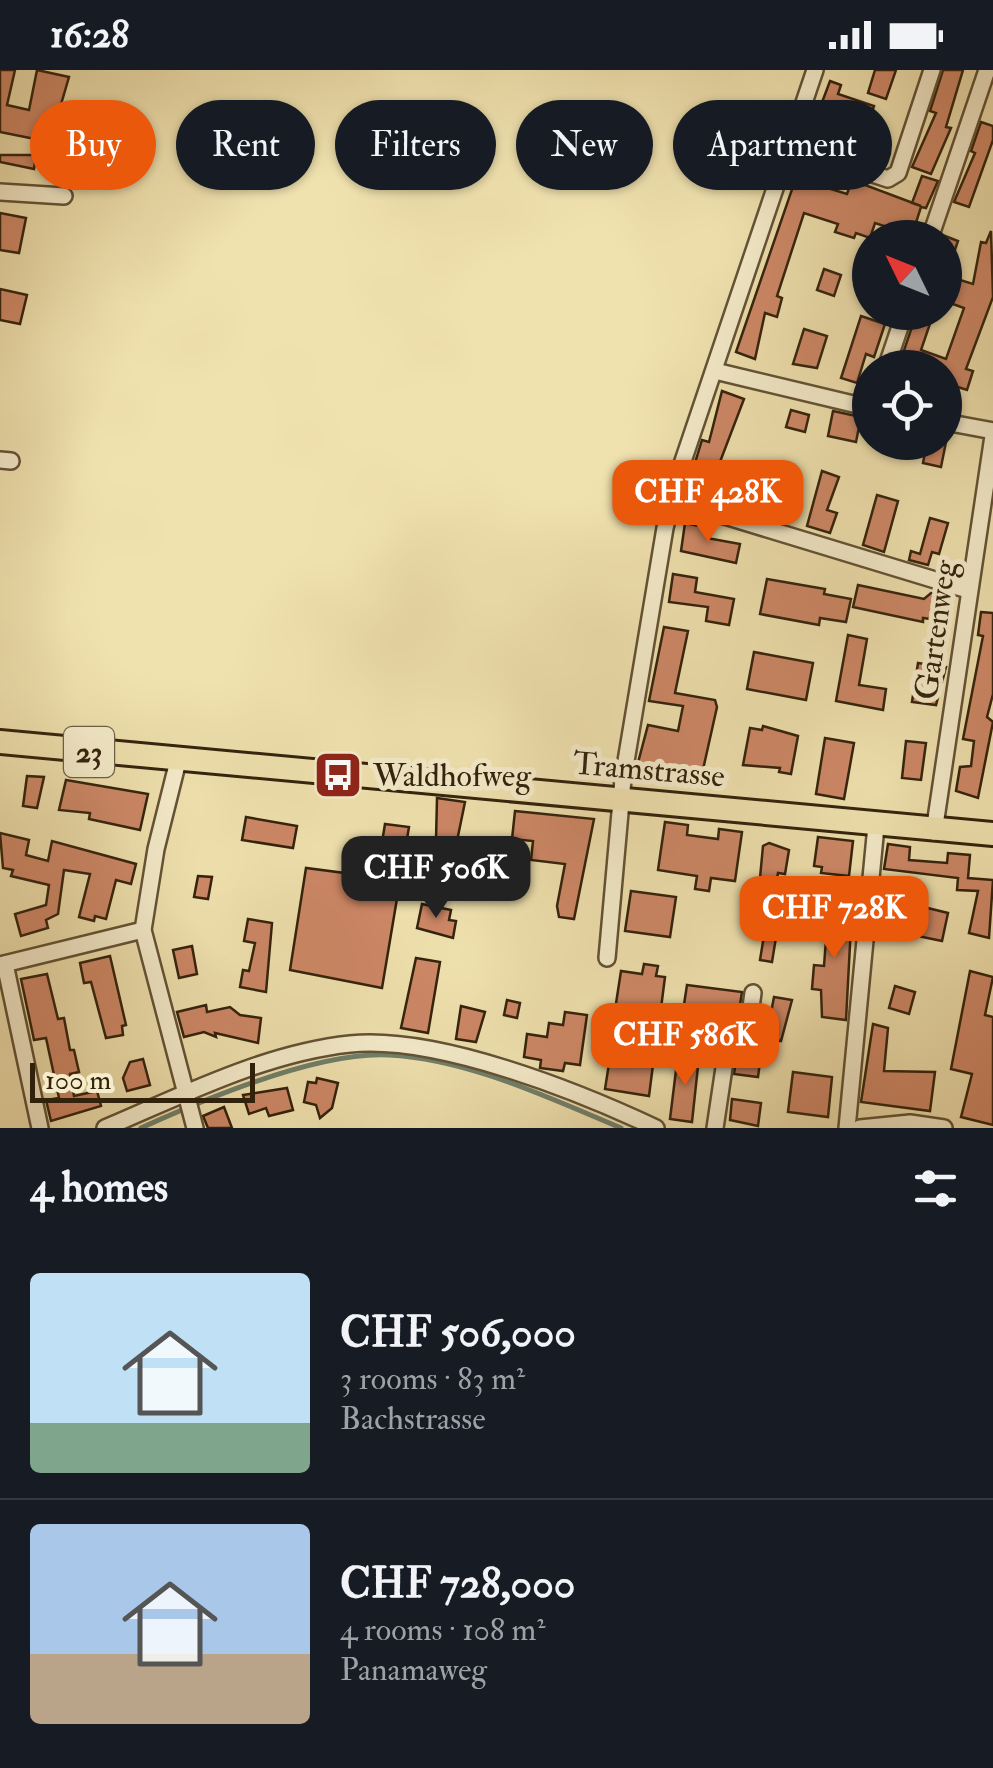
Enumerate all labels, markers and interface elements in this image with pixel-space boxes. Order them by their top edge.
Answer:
text: 16:28 [50,11,129,59]
chip: Buy [30,100,156,190]
chip: Rent [176,100,315,190]
chip: Filters [335,100,496,190]
chip: New [516,100,653,190]
chip: Apartment [673,100,892,190]
north arrow [852,220,962,330]
map controls [852,220,962,460]
button: locate [852,350,962,460]
pin: CHF 428K [605,460,811,545]
text: CHF 428K [634,472,782,512]
street label: Gartenweg [906,557,966,702]
road number: 23 [64,727,114,777]
street label: Tramstrasse [571,743,726,797]
bus stop icon: Waldhofweg [312,749,364,801]
place label: Waldhofweg [372,756,532,796]
pin: CHF 506K [333,836,539,921]
text: CHF 506K [363,848,509,888]
pin: CHF 728K [731,876,937,961]
text: CHF 728K [762,888,906,928]
pin: CHF 586K [582,1003,788,1088]
text: CHF 586K [613,1015,757,1055]
scale bar [30,1058,255,1102]
text: 100 m [45,1063,111,1098]
icon: filters [908,1161,963,1216]
text: 4 homes [30,1162,168,1214]
text: CHF 506,000 [340,1307,576,1359]
icon: home [110,1313,230,1433]
text: 3 rooms · 83 m² [340,1359,525,1399]
text: Bachstrasse [340,1399,486,1439]
text: CHF 728,000 [340,1558,575,1610]
icon: home [110,1564,230,1684]
text: 4 rooms · 108 m² [340,1610,545,1650]
text: Panamaweg [340,1650,487,1690]

